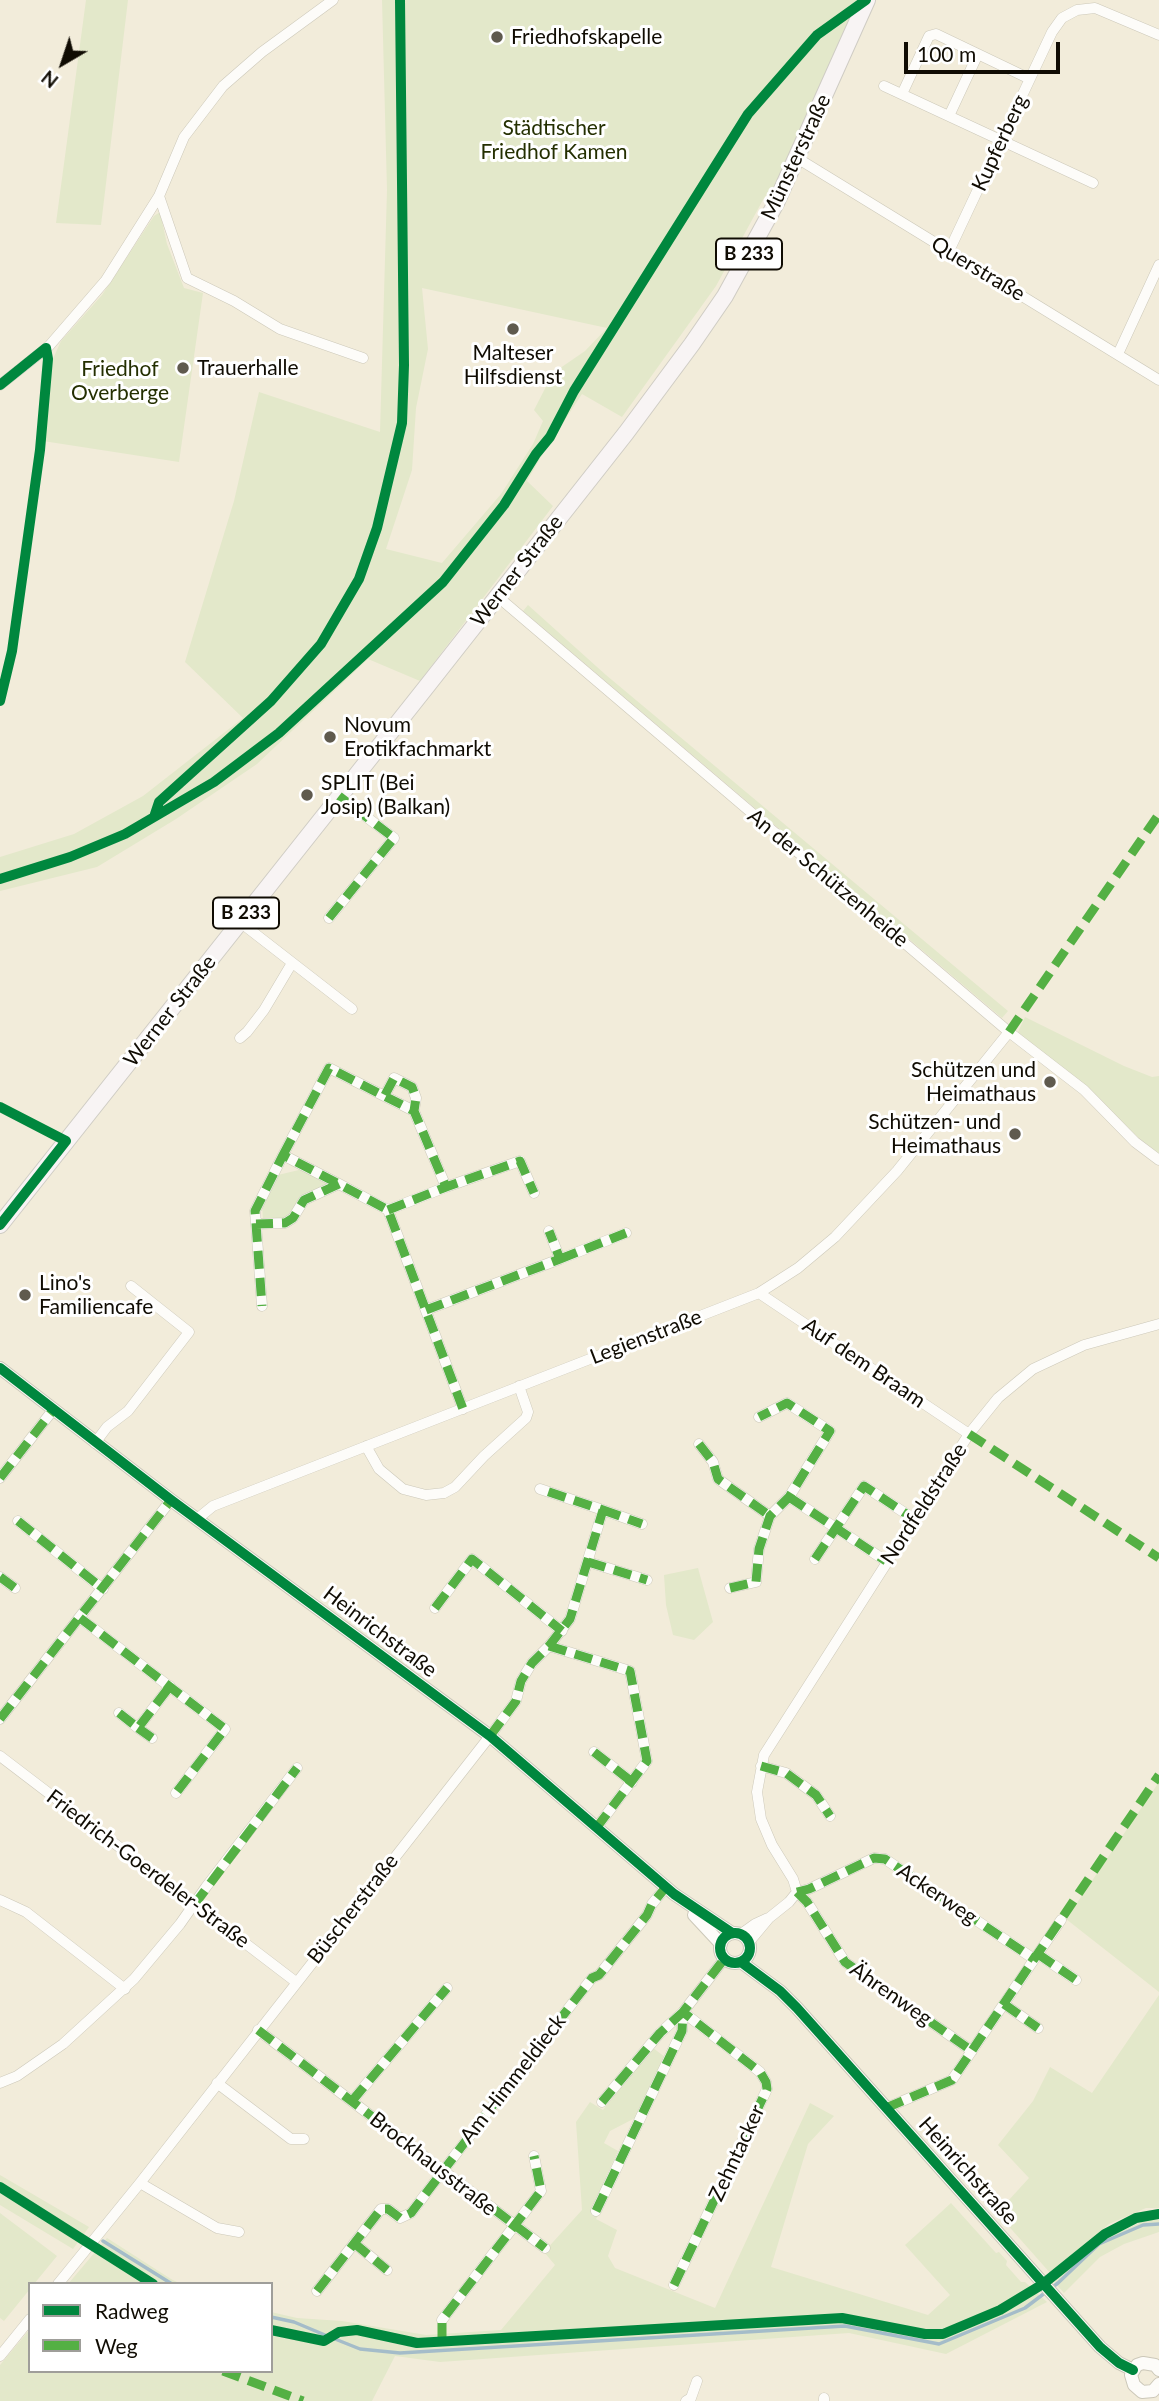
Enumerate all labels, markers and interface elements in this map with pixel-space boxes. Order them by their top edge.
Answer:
place label: Friedhofskapelle [511,24,662,50]
north arrow [28,28,98,98]
scale bar [907,28,1063,72]
marker: Friedhofskapelle [489,29,505,45]
text: 100 m [917,41,976,66]
text: N [37,66,62,93]
street label: Münsterstraße [756,90,836,224]
street label: Kupferberg [967,91,1033,195]
park label: Städtischer Friedhof Kamen [481,115,627,165]
street label: Querstraße [927,231,1029,307]
road number: B 233 [716,238,782,270]
marker: Malteser Hilfsdienst [505,321,521,337]
place label: Malteser Hilfsdienst [464,340,562,390]
place label: Trauerhalle [197,355,299,381]
park label: Friedhof Overberge [71,356,169,406]
marker: Trauerhalle [175,360,191,376]
street label: Werner Straße [466,510,568,632]
place label: Novum Erotikfachmarkt [344,712,491,762]
marker: Novum Erotikfachmarkt [322,729,338,745]
place label: SPLIT (Bei Josip) (Balkan) [321,770,450,820]
marker: SPLIT (Bei Josip) (Balkan) [299,787,315,803]
street label: An der Schützenheide [742,803,914,953]
road number: B 233 [213,897,279,928]
street label: Werner Straße [119,950,221,1072]
place label: Schützen und Heimathaus [911,1057,1036,1107]
marker: Schützen und Heimathaus [1042,1074,1058,1090]
place label: Schützen- und Heimathaus [868,1109,1001,1159]
marker: Schützen- und Heimathaus [1007,1126,1023,1142]
place label: Lino's Familiencafe [39,1270,153,1320]
marker: Lino's Familiencafe [17,1287,33,1303]
street label: Legienstraße [587,1304,705,1370]
street label: Auf dem Braam [798,1313,930,1413]
street label: Nordfeldstraße [876,1439,972,1569]
street label: Heinrichstraße [318,1581,442,1683]
street label: Friedrich-Goerdeler-Straße [41,1784,255,1954]
street label: Büscherstraße [302,1849,404,1969]
street label: Ackerweg [892,1858,982,1930]
street label: Ährenweg [845,1957,937,2031]
street label: Am Himmeldieck [455,2009,571,2149]
street label: Zehntacker [704,2101,770,2205]
street label: Brockhausstraße [365,2107,501,2221]
street label: Heinrichstraße [913,2112,1023,2230]
legend [28,2282,273,2373]
text: Radweg [95,2298,169,2323]
text: Weg [95,2333,138,2358]

